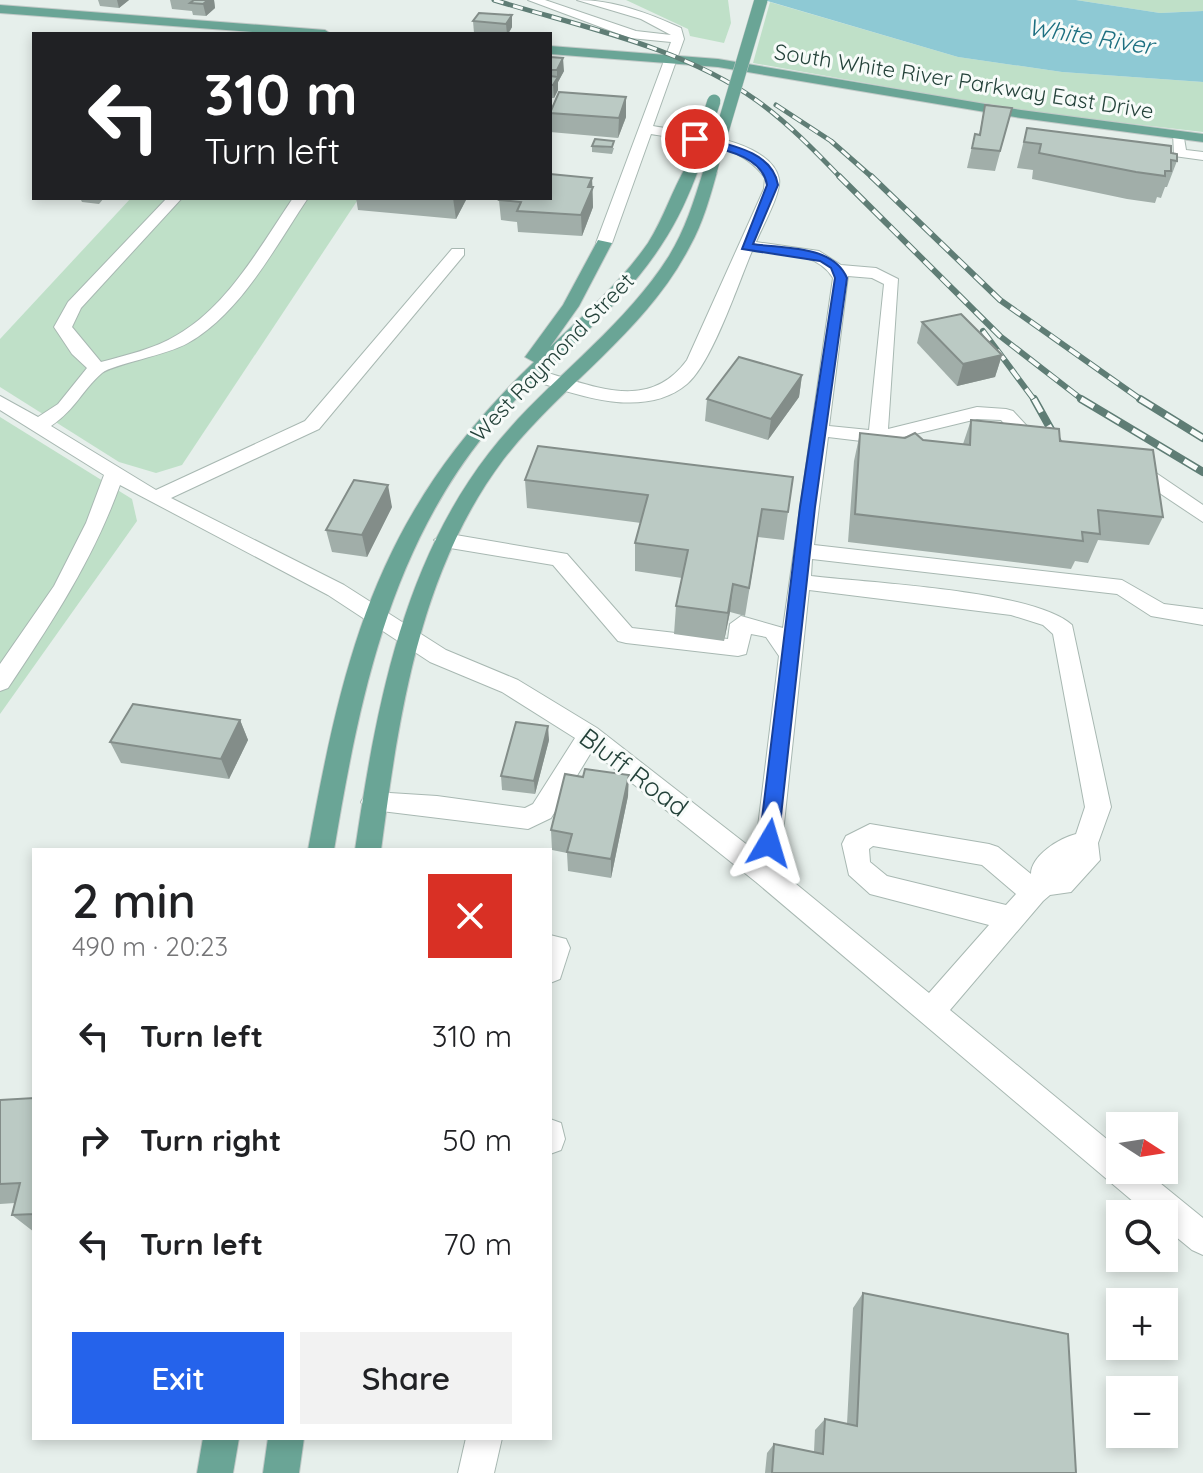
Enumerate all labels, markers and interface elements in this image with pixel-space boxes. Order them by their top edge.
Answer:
water label: White River [1026,11,1159,61]
street label: South White River Parkway East Drive [772,37,1156,125]
text: 310 m [204,59,358,129]
icon: left [72,64,176,168]
pin [661,105,729,173]
icon: arrive [673,117,717,161]
text: Turn left [204,128,340,173]
street label: West Raymond Street [464,267,640,447]
street label: Bluff Road [573,720,695,824]
position arrow [727,801,811,885]
text: 2 min [72,870,196,930]
button: close [428,874,512,958]
text: 490 m · 20:23 [72,930,228,963]
icon: left [72,1014,116,1058]
text: Turn left [140,1017,263,1055]
text: 310 m [432,1017,512,1055]
north arrow [1106,1112,1178,1184]
map controls [1106,1112,1178,1448]
icon: right [72,1118,116,1162]
text: Turn right [140,1121,281,1159]
text: 50 m [442,1121,512,1159]
button: search [1106,1200,1178,1272]
icon: left [72,1222,116,1266]
text: Turn left [140,1225,263,1263]
text: 70 m [443,1225,512,1263]
button: + [1106,1288,1178,1360]
button: Exit [72,1332,284,1424]
button: Share [300,1332,512,1424]
button: − [1106,1376,1178,1448]

